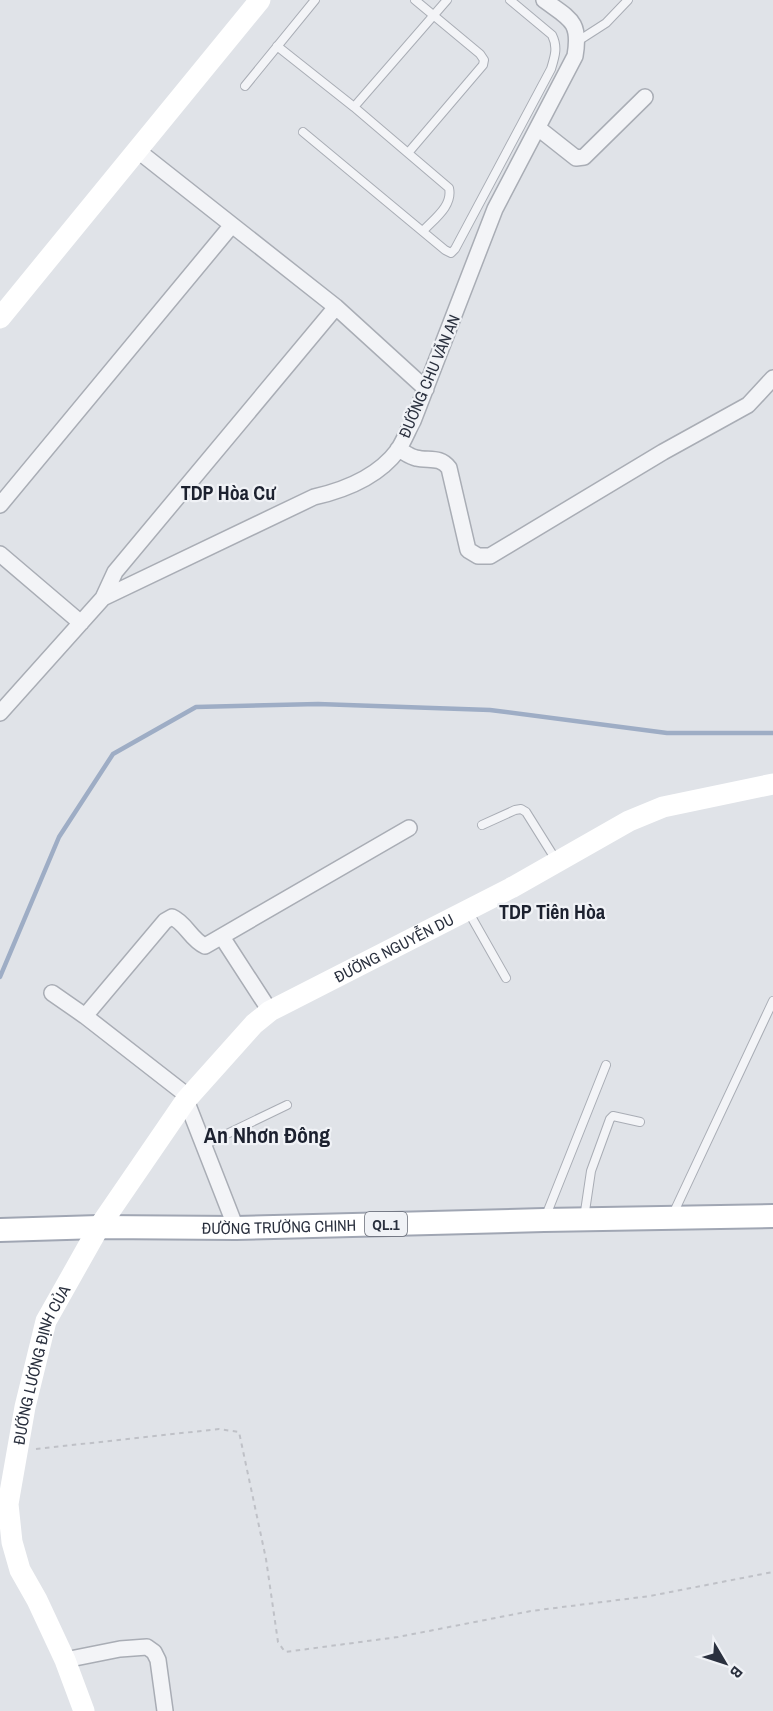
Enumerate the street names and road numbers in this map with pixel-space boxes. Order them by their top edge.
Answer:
street label: ĐƯỜNG CHU VĂN AN [393,311,465,441]
street label: ĐƯỜNG NGUYỄN DU [330,908,457,987]
road number: QL.1 [365,1212,407,1236]
street label: ĐƯỜNG TRƯỜNG CHINH [202,1214,356,1239]
street label: ĐƯỚNG LƯƠNG ĐỊNH CỦA [8,1281,75,1446]

